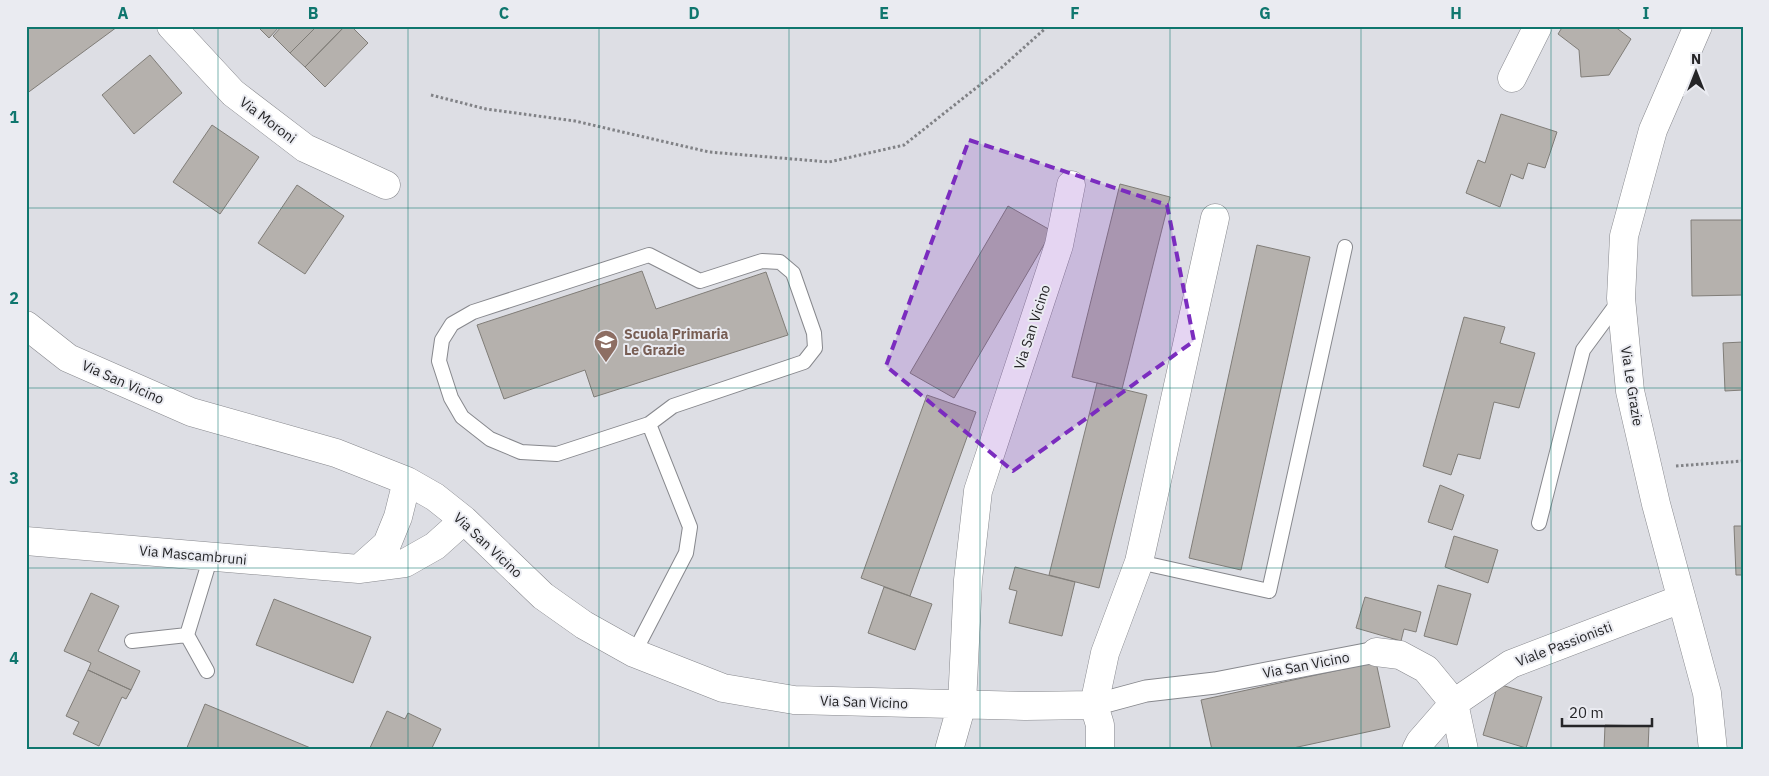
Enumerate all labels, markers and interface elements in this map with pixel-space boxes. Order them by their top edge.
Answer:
text: A [118,3,129,23]
text: B [308,3,319,23]
text: C [499,3,509,23]
text: D [688,3,700,23]
text: E [879,3,889,23]
text: F [1070,3,1080,23]
text: G [1259,3,1271,23]
text: H [1450,3,1462,23]
text: I [1643,3,1650,23]
north arrow [1672,48,1722,98]
text: N [1691,50,1701,68]
street label: Via Moroni [236,93,300,147]
text: 1 [9,107,19,127]
street label: Via San Vicino [1010,282,1054,372]
text: 2 [9,288,19,308]
place label: Scuola Primaria Le Grazie [624,325,729,359]
school or university icon: Scuola Primaria Le Grazie [593,329,619,363]
street label: Via Le Grazie [1617,345,1647,428]
street label: Via San Vicino [79,356,167,408]
text: 3 [9,468,19,488]
street label: Via San Vicino [450,508,526,582]
street label: Via Mascambruni [138,541,248,569]
street label: Viale Passionisti [1513,617,1615,671]
text: 4 [9,648,19,668]
street label: Via San Vicino [1261,648,1351,682]
street label: Via San Vicino [820,691,908,713]
scale bar [1562,696,1652,728]
text: 20 m [1569,703,1604,722]

